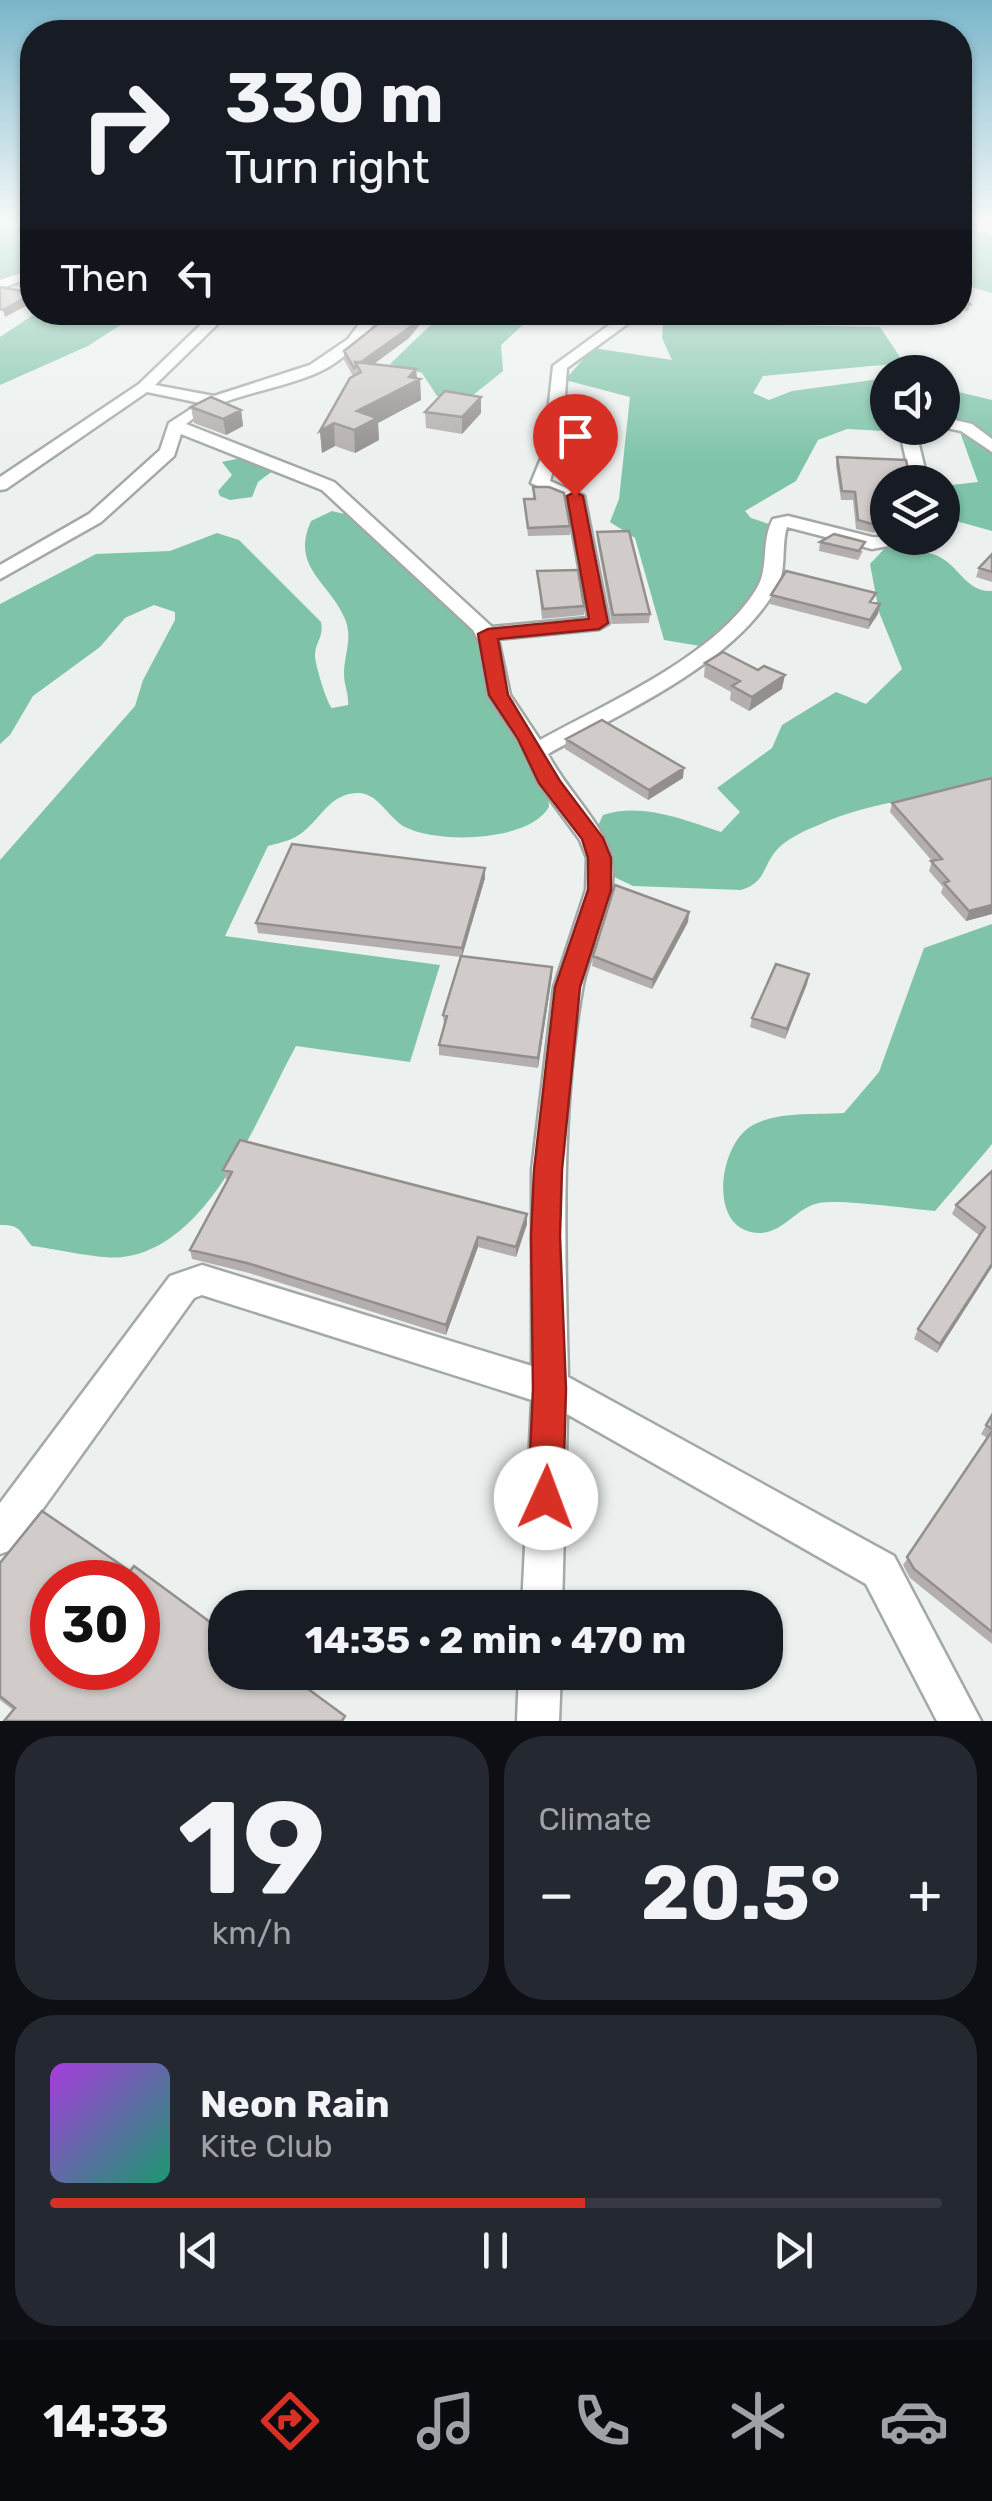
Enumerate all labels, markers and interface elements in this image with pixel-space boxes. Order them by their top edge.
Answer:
text: 330 m [225,57,444,140]
icon: right [60,60,190,190]
text: Turn right [225,141,429,194]
icon: left [169,250,224,305]
text: Then [60,255,149,301]
map controls [870,355,960,555]
button: sound [870,355,960,445]
pin [533,394,618,497]
icon: arrive [548,409,603,464]
button: layers [870,465,960,555]
position arrow [494,1446,598,1550]
speed limit sign: 30 [30,1560,160,1690]
text: 14:35 · 2 min · 470 m [305,1617,686,1663]
text: 19 [178,1771,326,1926]
text: Climate [539,1800,652,1838]
text: 20.5° [641,1849,841,1938]
text: − [539,1862,574,1927]
text: + [908,1862,942,1927]
text: km/h [212,1914,292,1952]
text: Neon Rain [200,2081,390,2127]
text: Kite Club [200,2127,333,2165]
icon: previous [171,2223,226,2278]
icon: pause [468,2223,523,2278]
icon: next [766,2223,821,2278]
icon: directions [255,2386,325,2456]
icon: music [411,2386,481,2456]
icon: phone [567,2386,637,2456]
icon: climate [723,2386,793,2456]
icon: car [879,2386,949,2456]
text: 14:33 [43,2395,169,2448]

